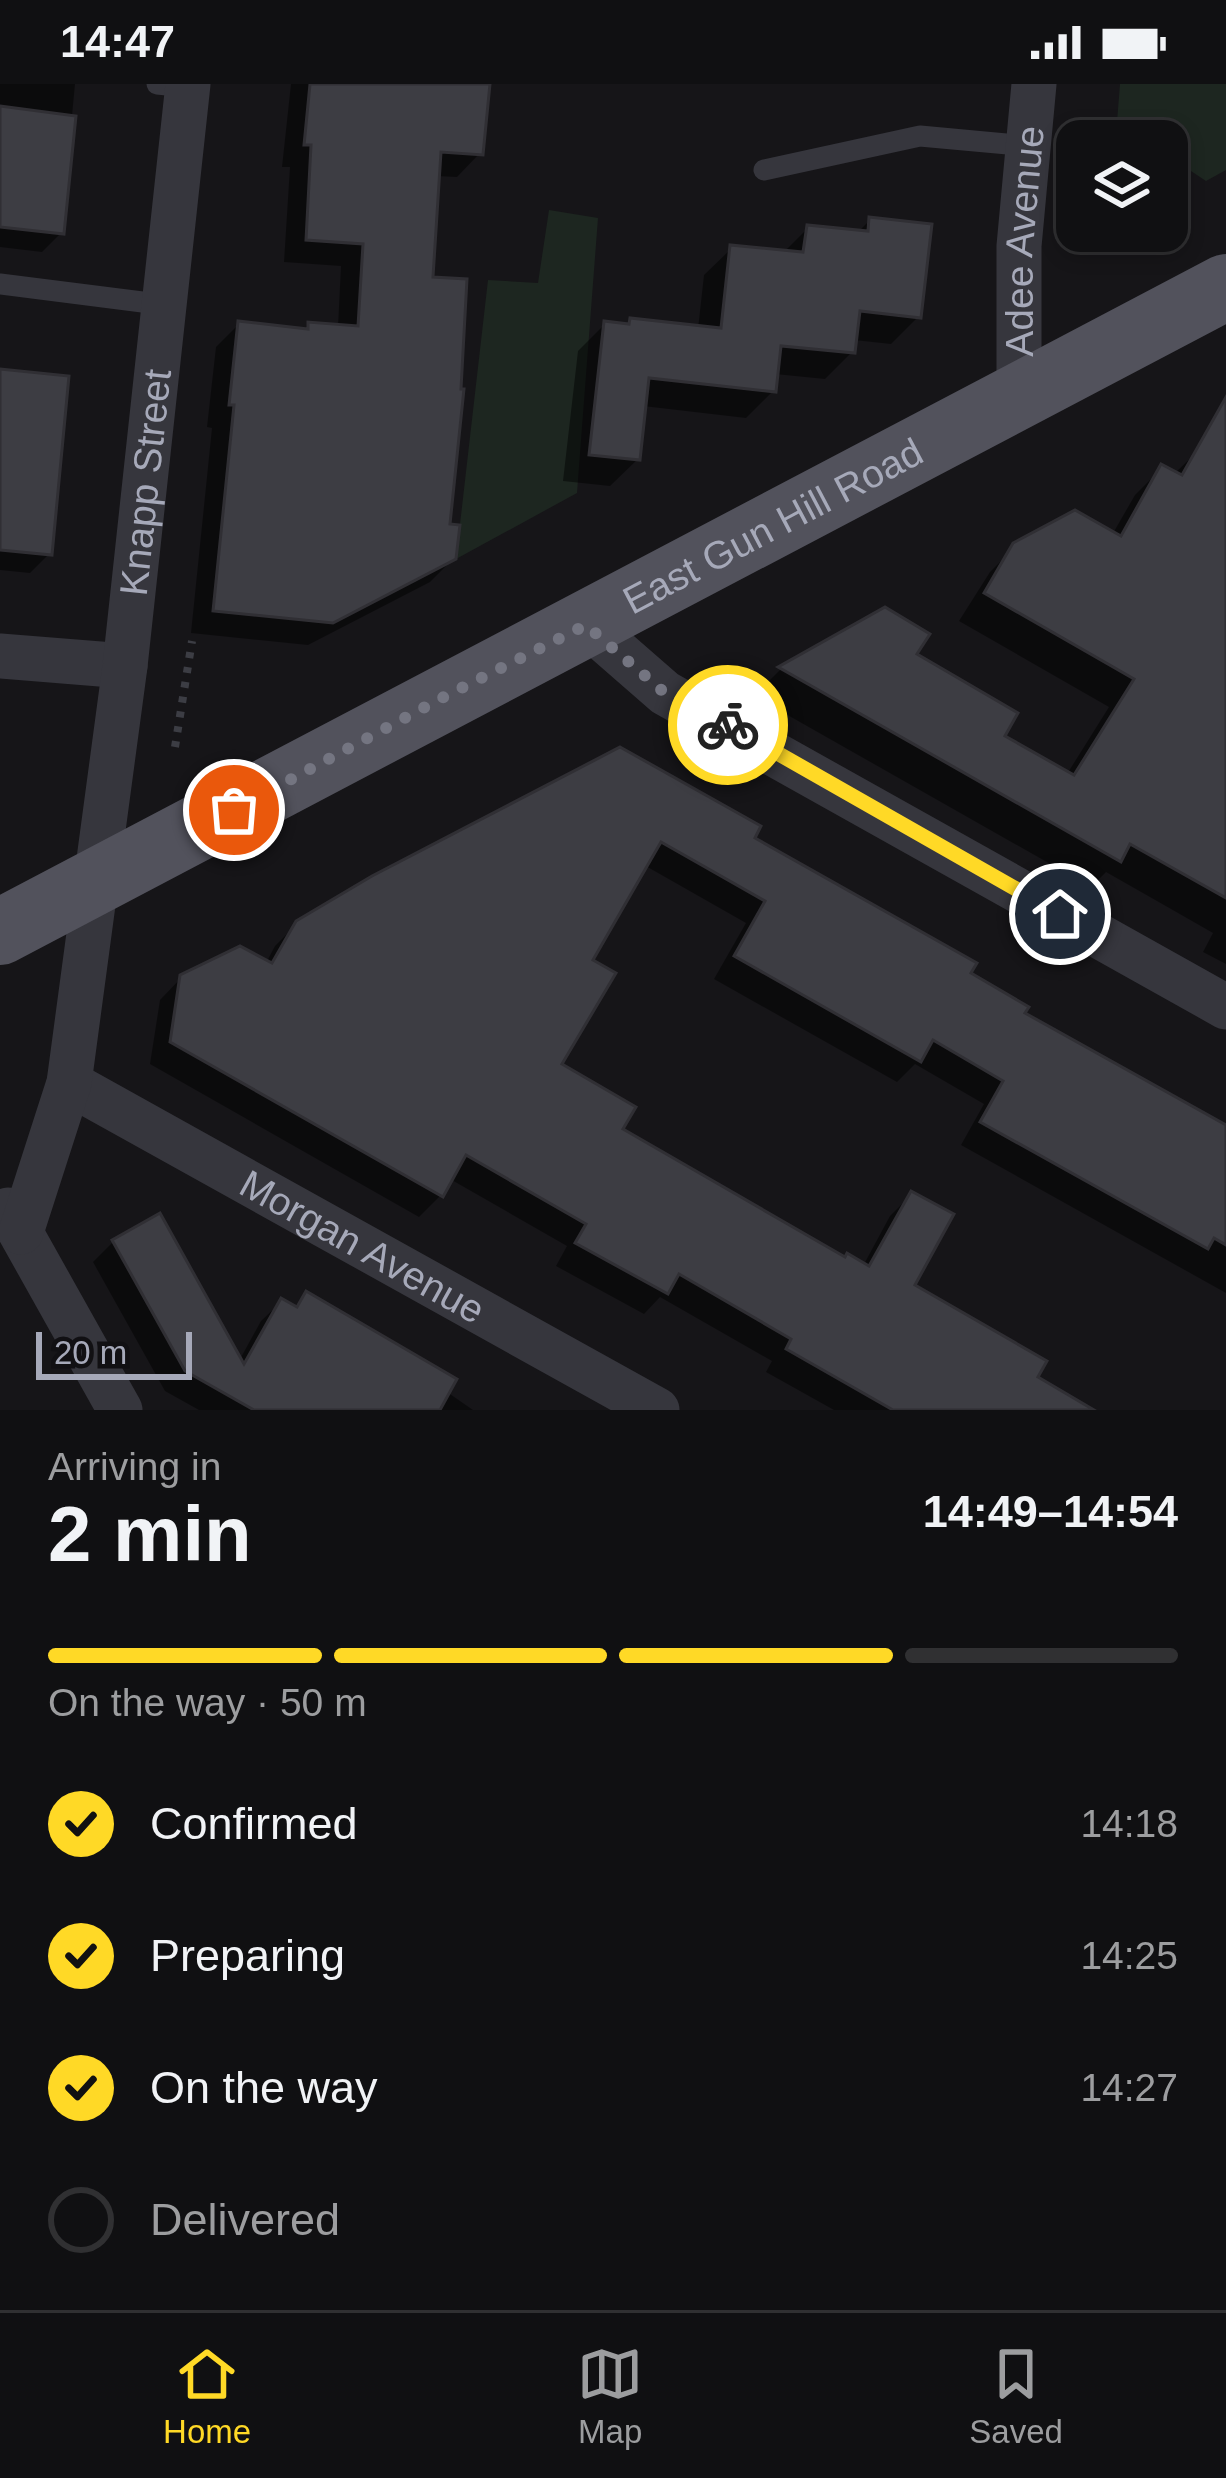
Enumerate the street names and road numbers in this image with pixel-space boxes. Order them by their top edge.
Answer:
street label: Adee Avenue [997,124,1052,357]
street label: Knapp Street [111,367,179,598]
street label: East Gun Hill Road [616,429,929,622]
street label: Morgan Avenue [233,1161,492,1331]

